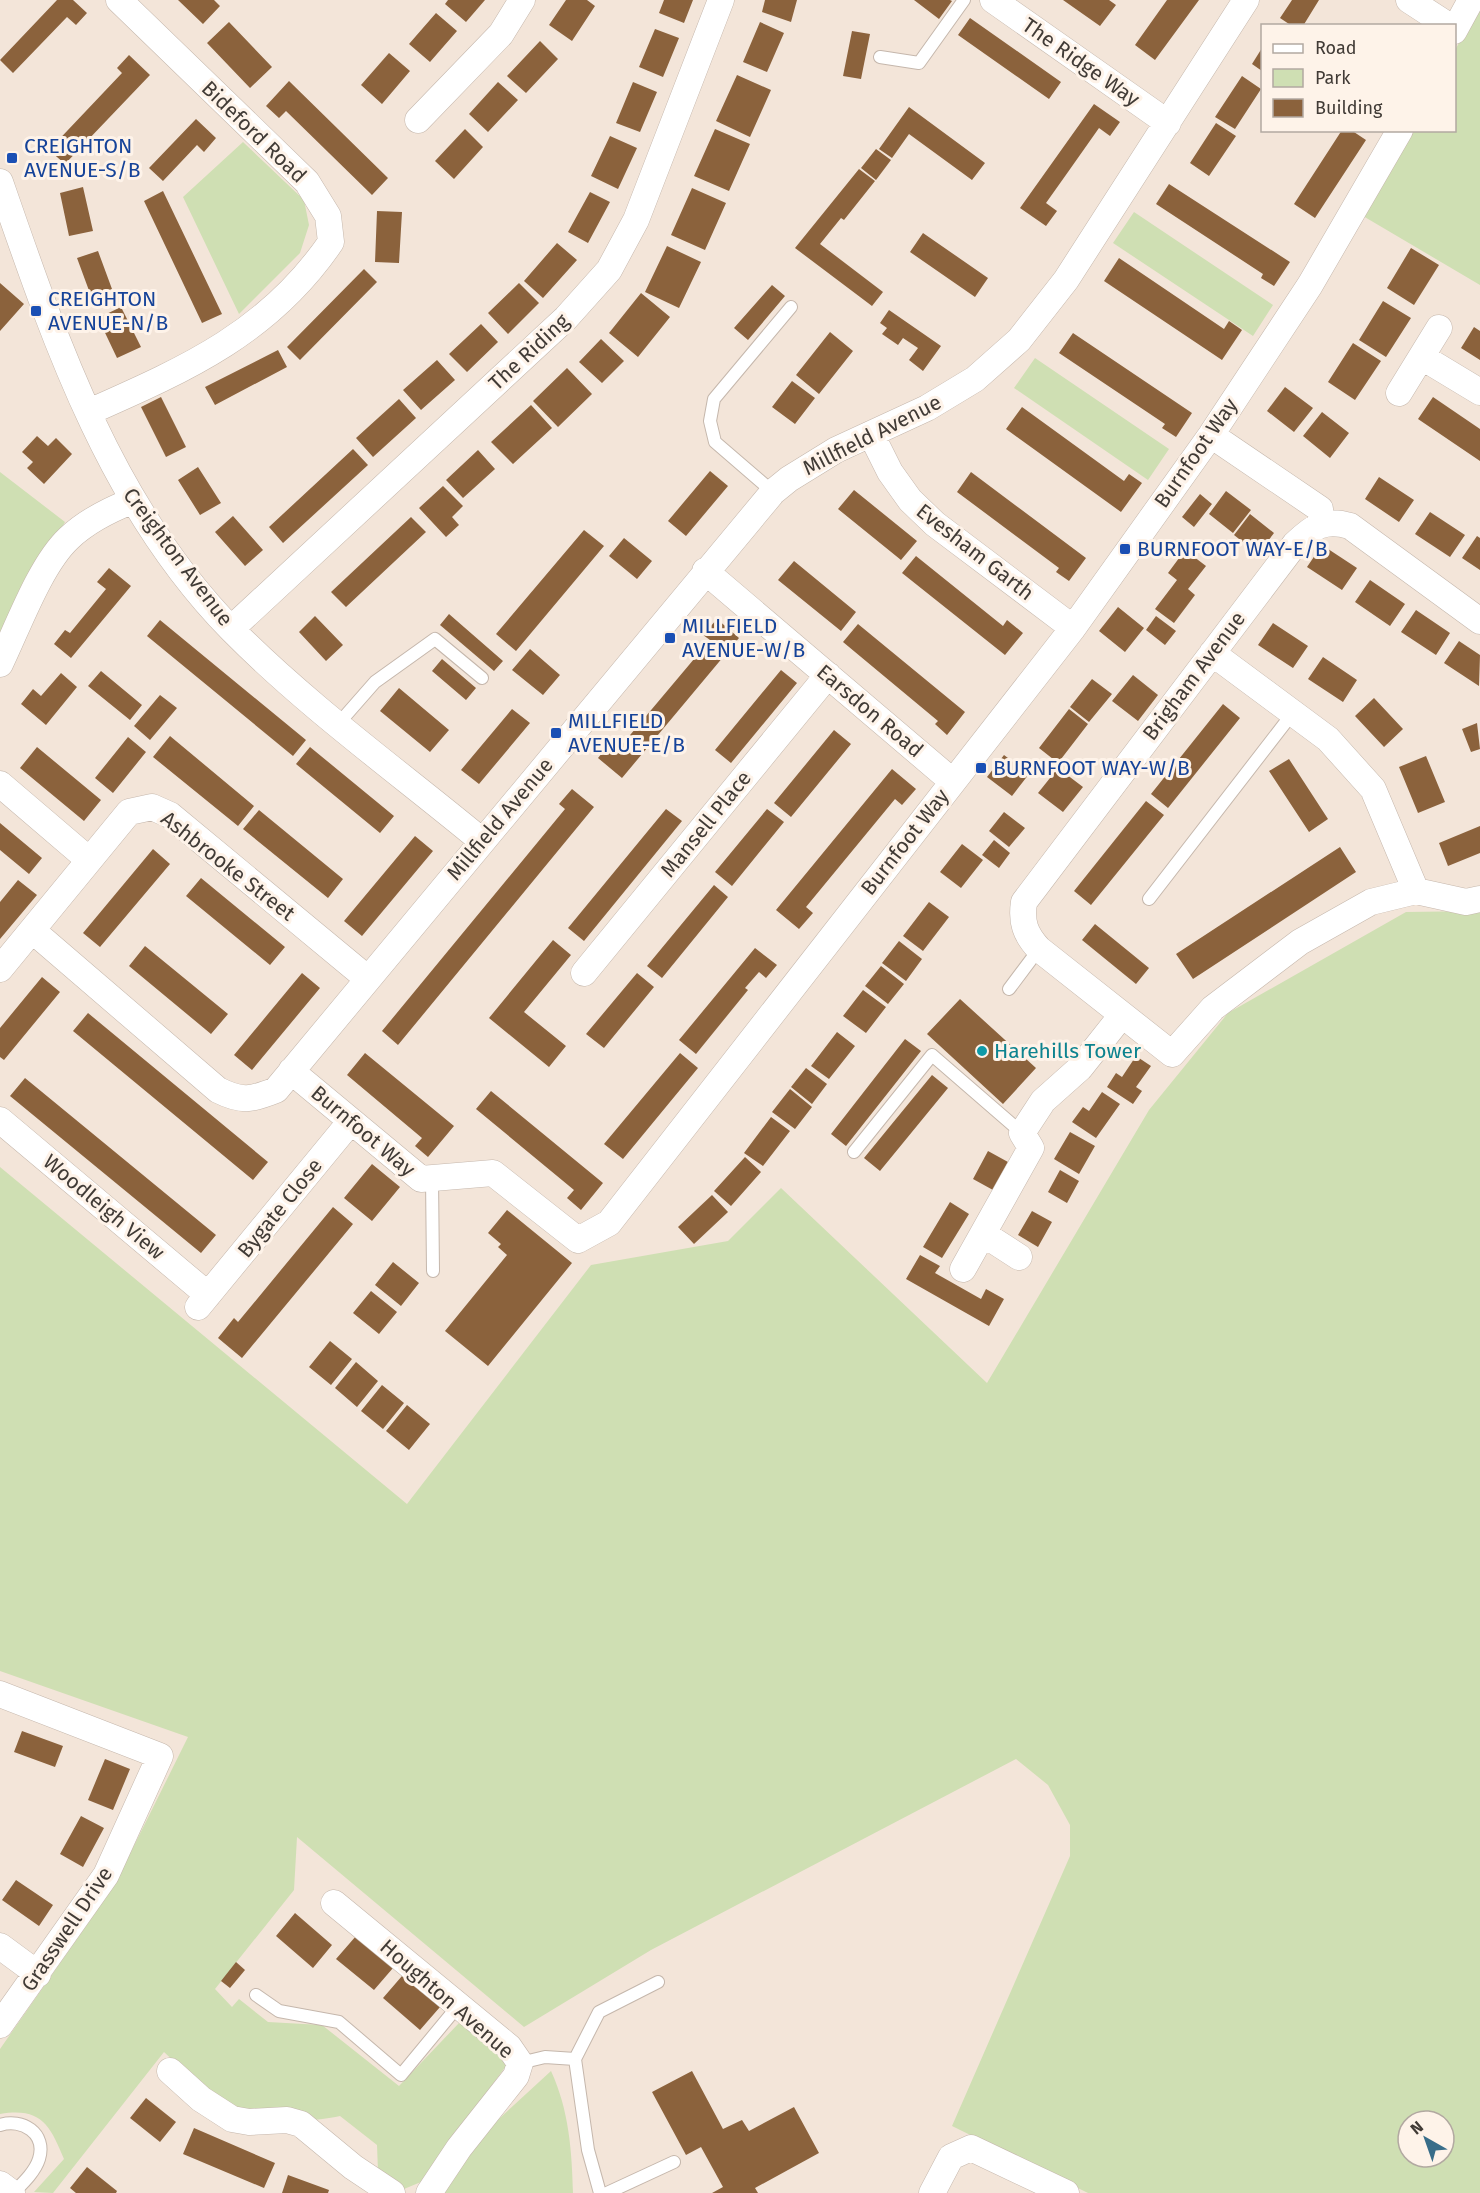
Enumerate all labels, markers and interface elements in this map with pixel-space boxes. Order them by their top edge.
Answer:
street label: The Ridge Way [1017,12,1145,112]
legend [1261,24,1456,132]
text: Road [1315,37,1357,59]
text: Park [1315,67,1351,89]
street label: Bideford Road [196,75,312,189]
text: Building [1315,97,1383,119]
place label: CREIGHTON AVENUE-S/B [24,133,140,183]
marker: CREIGHTON AVENUE-S/B [5,151,19,165]
place label: CREIGHTON AVENUE-N/B [48,286,168,336]
marker: CREIGHTON AVENUE-N/B [29,304,43,318]
street label: The Riding [483,308,575,396]
street label: Millfield Avenue [798,389,946,481]
street label: Burnfoot Way [1149,393,1244,513]
street label: Creighton Avenue [117,483,239,631]
street label: Evesham Garth [911,498,1039,606]
place label: BURNFOOT WAY-E/B [1137,536,1328,562]
marker: BURNFOOT WAY-E/B [1118,542,1132,556]
street label: Brigham Avenue [1137,606,1251,746]
place label: MILLFIELD AVENUE-W/B [682,613,805,663]
marker: MILLFIELD AVENUE-W/B [663,631,677,645]
street label: Earsdon Road [811,659,929,763]
place label: MILLFIELD AVENUE-E/B [568,708,685,758]
marker: MILLFIELD AVENUE-E/B [549,726,563,740]
street label: Millfield Avenue [441,752,559,886]
place label: BURNFOOT WAY-W/B [993,755,1190,781]
marker: BURNFOOT WAY-W/B [974,761,988,775]
street label: Mansell Place [655,765,757,883]
street label: Burnfoot Way [855,783,955,900]
street label: Ashbrooke Street [156,806,301,927]
place label: Harehills Tower [994,1038,1141,1064]
marker: Harehills Tower [975,1044,989,1058]
street label: Burnfoot Way [306,1080,421,1183]
street label: Woodleigh View [38,1149,170,1265]
street label: Bygate Close [232,1153,328,1263]
street label: Grasswell Drive [16,1862,118,1996]
street label: Houghton Avenue [375,1934,519,2064]
north arrow [1396,2109,1456,2169]
text: N [1407,2117,1427,2139]

